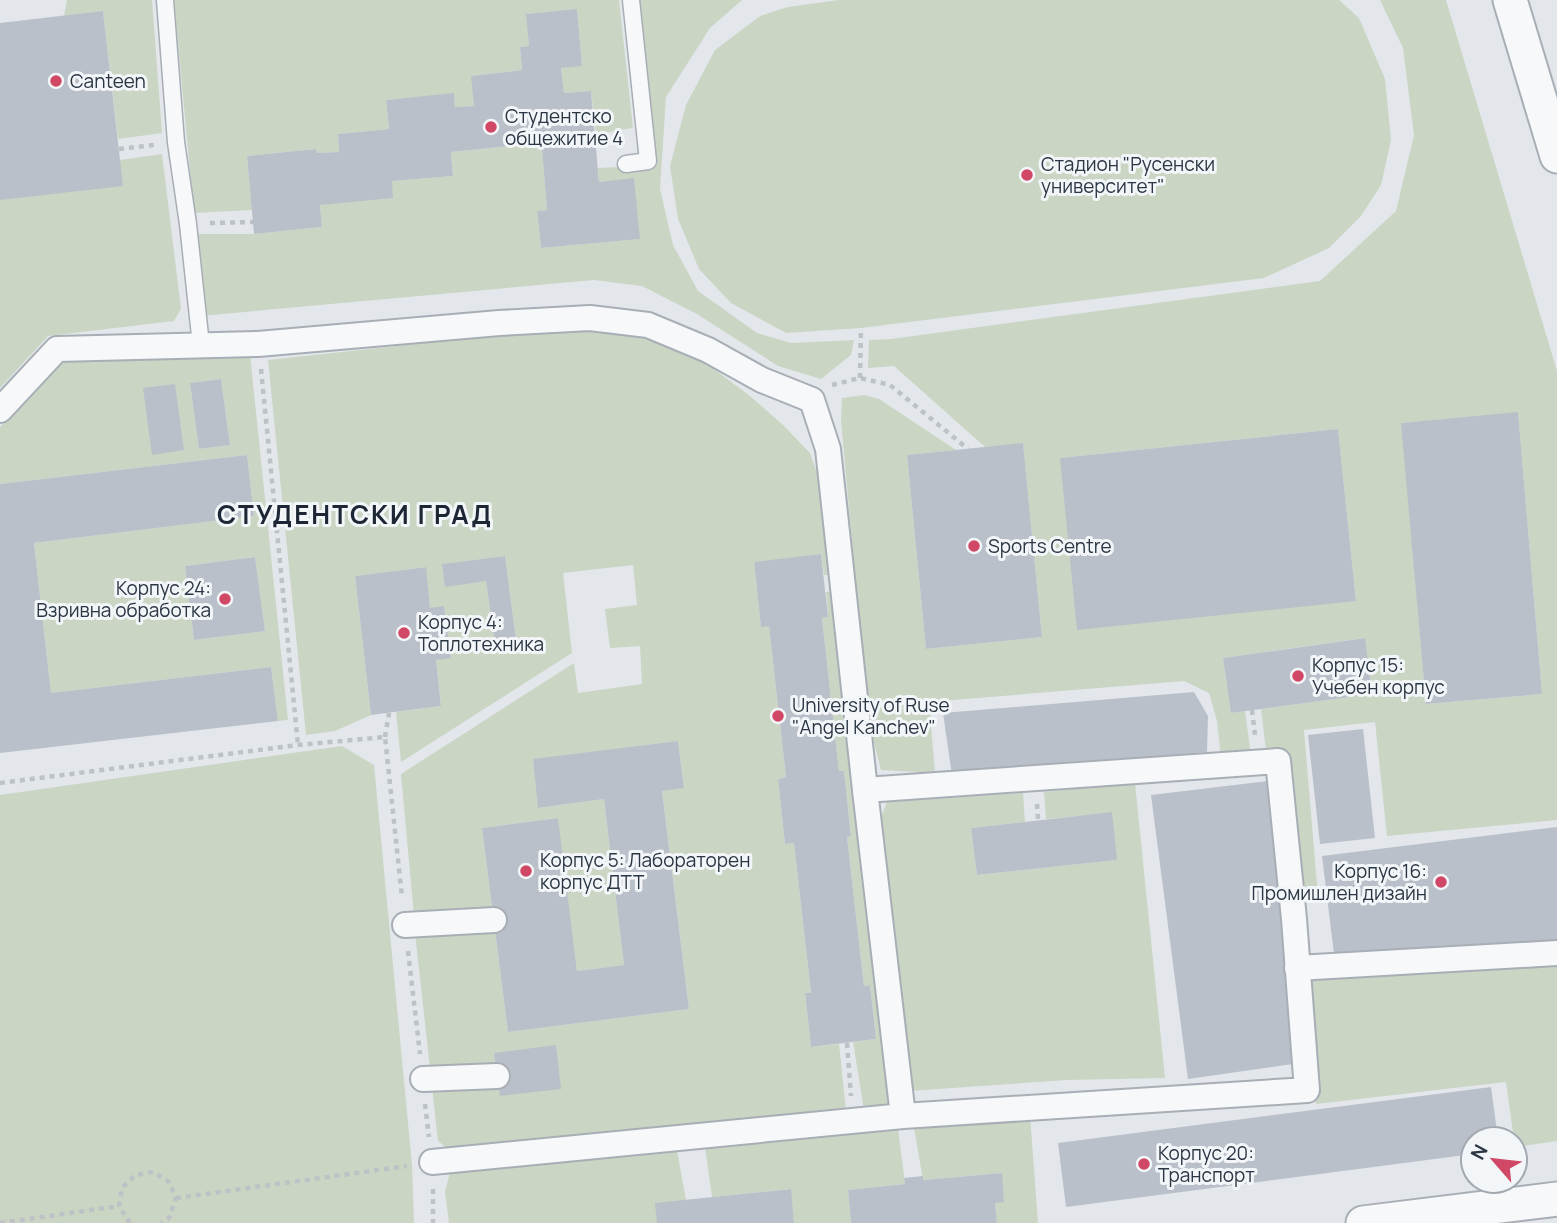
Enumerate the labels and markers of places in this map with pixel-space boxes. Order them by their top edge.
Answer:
place label: Canteen [70,68,146,94]
marker: Canteen [48,73,64,89]
place label: Студентско общежитие 4 [505,103,623,151]
marker: Студентско общежитие 4 [483,119,499,135]
place label: Стадион "Русенски университет" [1041,151,1215,199]
marker: Стадион "Русенски университет" [1019,167,1035,183]
place label: Sports Centre [988,533,1112,559]
marker: Sports Centre [966,538,982,554]
place label: Корпус 24: Взривна обработка [36,575,211,623]
marker: Корпус 24: Взривна обработка [217,591,233,607]
place label: Корпус 4: Топлотехника [418,609,544,657]
marker: Корпус 4: Топлотехника [396,625,412,641]
place label: Корпус 15: Учебен корпус [1312,652,1445,700]
marker: Корпус 15: Учебен корпус [1290,668,1306,684]
place label: University of Ruse "Angel Kanchev" [792,692,950,740]
marker: University of Ruse "Angel Kanchev" [770,708,786,724]
place label: Корпус 5: Лабораторен корпус ДТТ [540,847,750,895]
place label: Корпус 16: Промишлен дизайн [1252,858,1427,906]
marker: Корпус 5: Лабораторен корпус ДТТ [518,863,534,879]
marker: Корпус 16: Промишлен дизайн [1433,874,1449,890]
place label: Корпус 20: Транспорт [1158,1140,1255,1188]
marker: Корпус 20: Транспорт [1136,1156,1152,1172]

